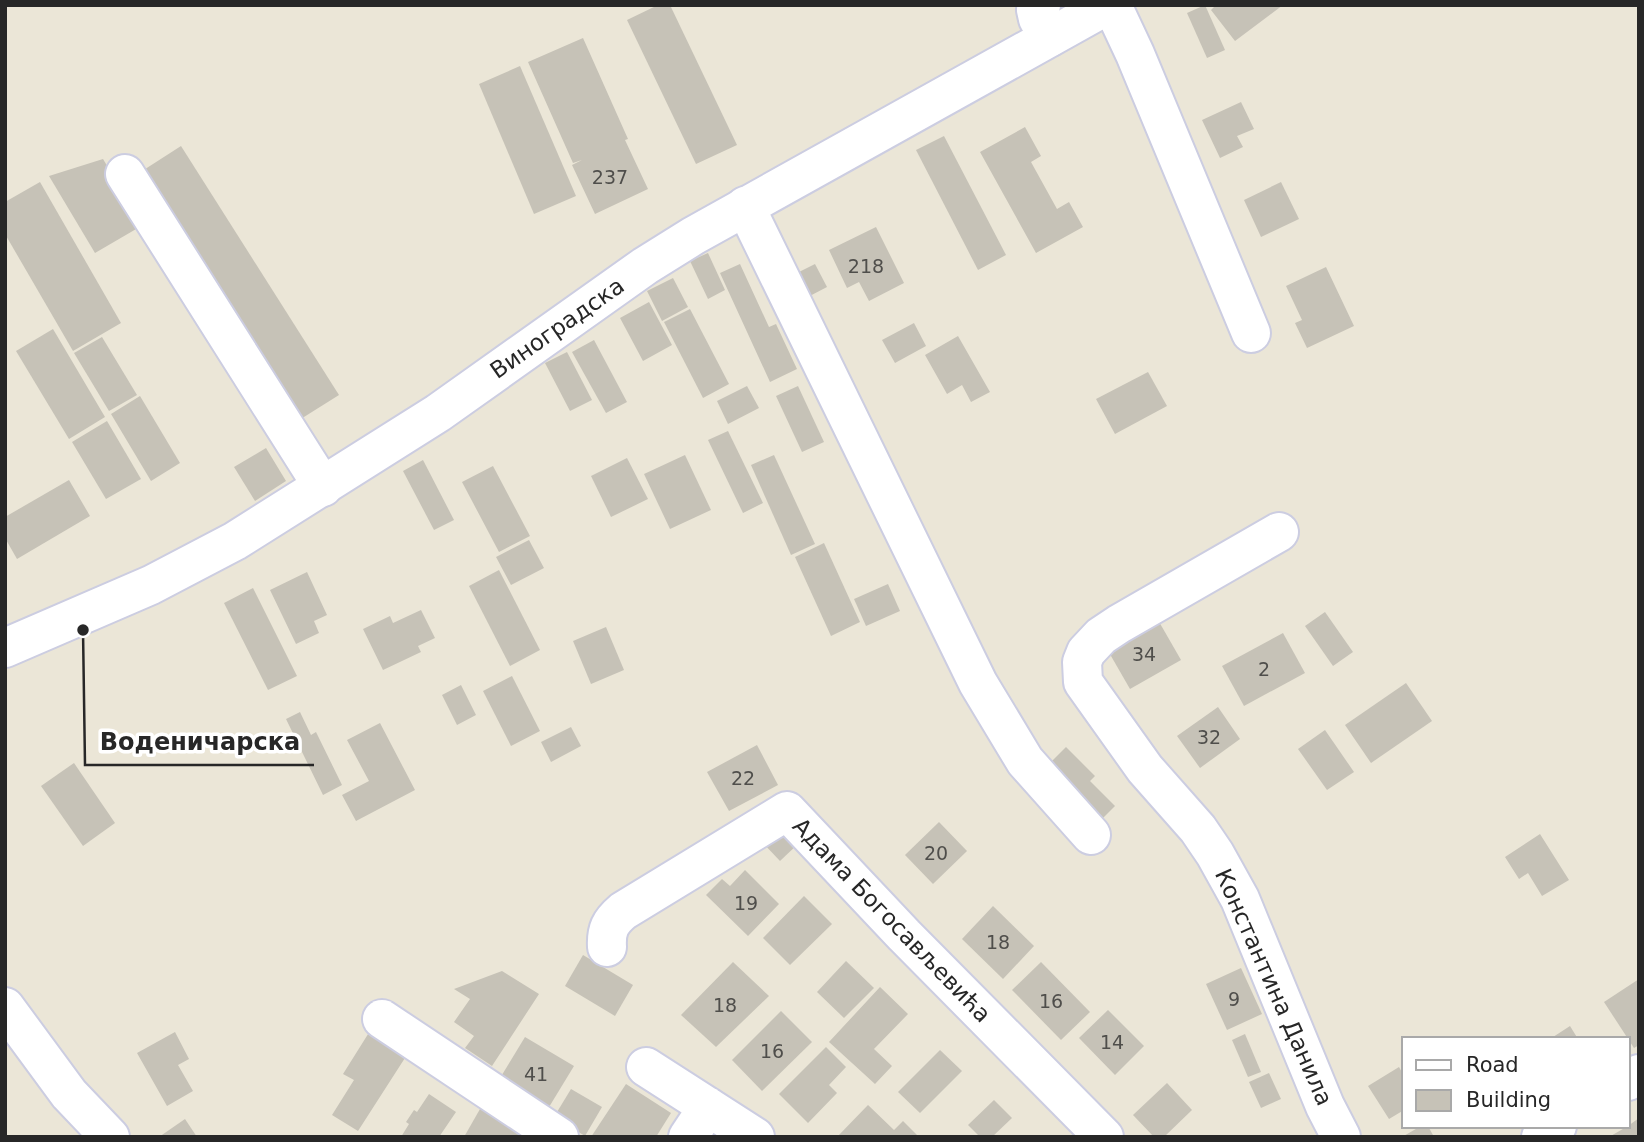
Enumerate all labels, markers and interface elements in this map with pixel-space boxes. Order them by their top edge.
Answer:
house number: 237 [592,166,628,188]
house number: 218 [848,255,884,277]
street label: Виноградска [485,272,629,384]
house number: 34 [1132,643,1156,665]
house number: 2 [1258,658,1270,680]
callout: Воденичарска [85,720,314,765]
house number: 32 [1197,726,1221,748]
text: Воденичарска [100,728,300,756]
house number: 22 [731,767,755,789]
street label: Адама Богосављевића [788,813,996,1027]
house number: 20 [924,842,948,864]
street label: Константина Данила [1210,865,1338,1109]
house number: 19 [734,892,758,914]
house number: 18 [986,931,1010,953]
house number: 9 [1228,988,1240,1010]
house number: 16 [1039,990,1063,1012]
house number: 18 [713,994,737,1016]
house number: 14 [1100,1031,1124,1053]
legend [1402,1037,1630,1128]
house number: 16 [760,1040,784,1062]
text: Road [1466,1053,1519,1077]
house number: 41 [524,1063,548,1085]
text: Building [1466,1088,1551,1112]

